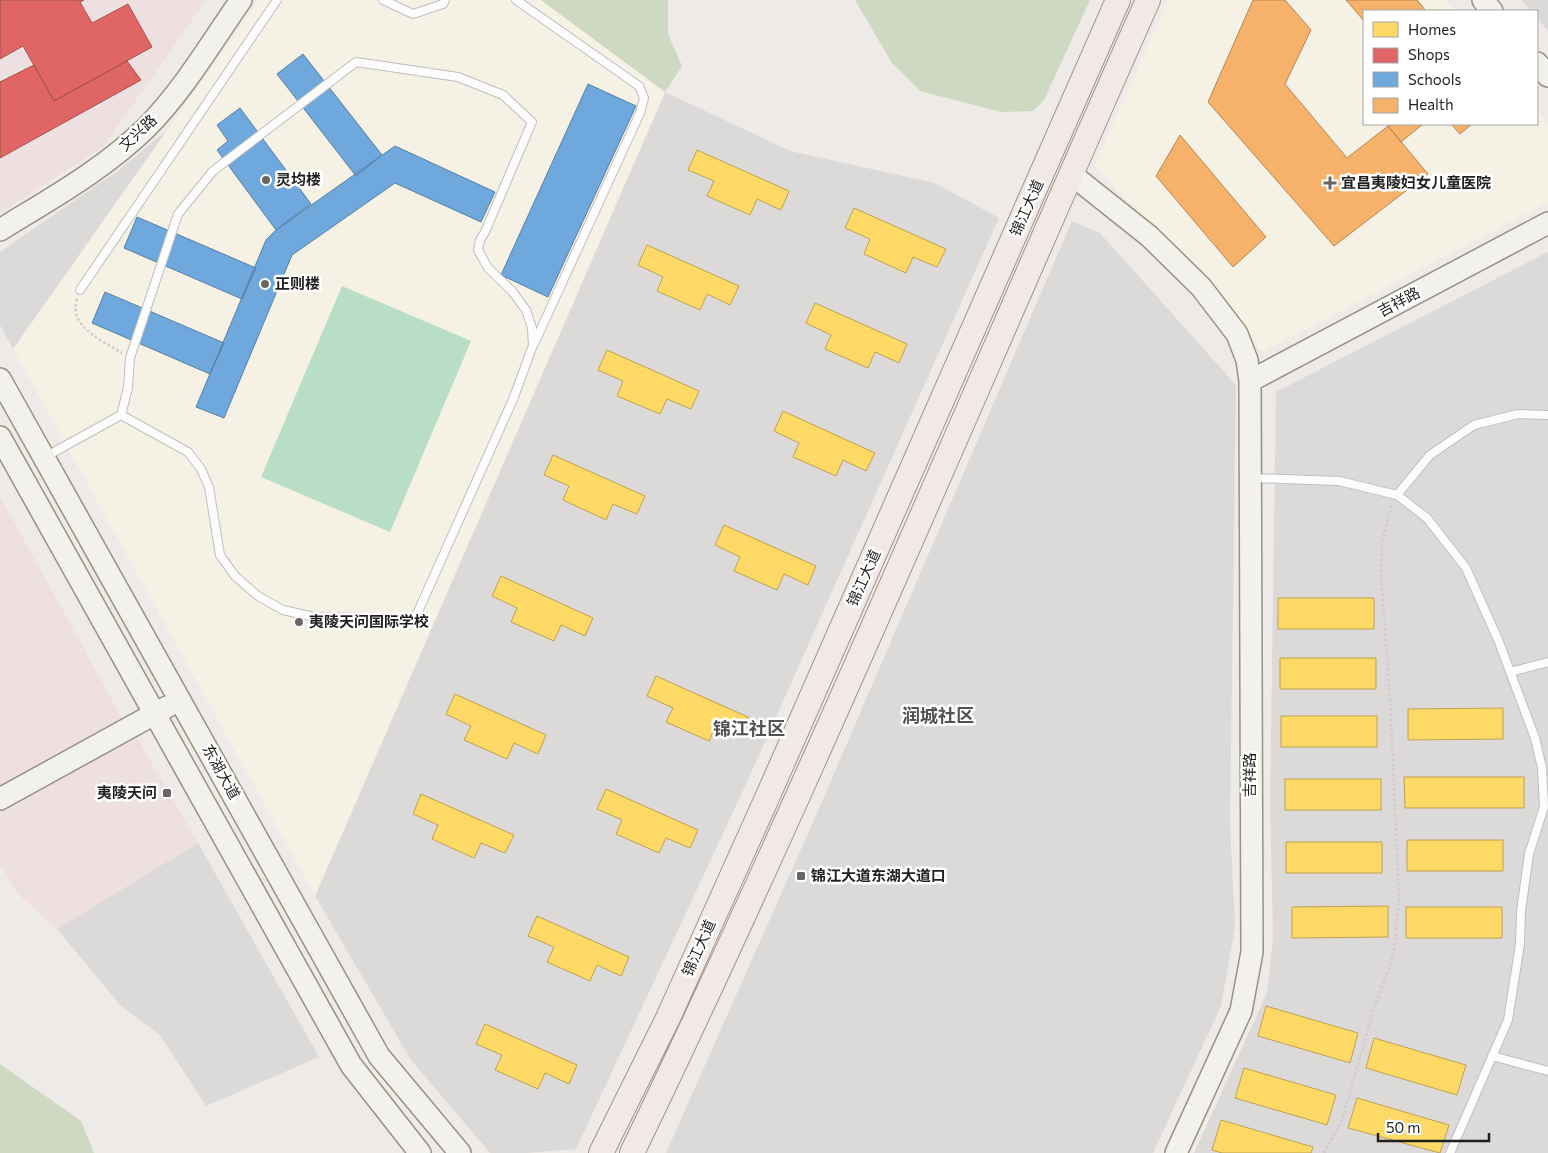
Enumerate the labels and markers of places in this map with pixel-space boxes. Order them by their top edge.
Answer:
place label: 灵均楼 [276,170,321,188]
place label: 宜昌夷陵妇女儿童医院 [1341,173,1491,191]
marker: 灵均楼 [260,174,272,186]
marker: 宜昌夷陵妇女儿童医院 [1323,176,1337,190]
place label: 正则楼 [275,274,320,292]
marker: 正则楼 [259,278,271,290]
place label: 夷陵天问国际学校 [309,612,429,630]
marker: 夷陵天问国际学校 [293,616,305,628]
place label: 夷陵天问 [97,783,157,801]
marker: 夷陵天问 [161,787,173,799]
place label: 锦江大道东湖大道口 [811,866,946,884]
marker: 锦江大道东湖大道口 [795,870,807,882]

